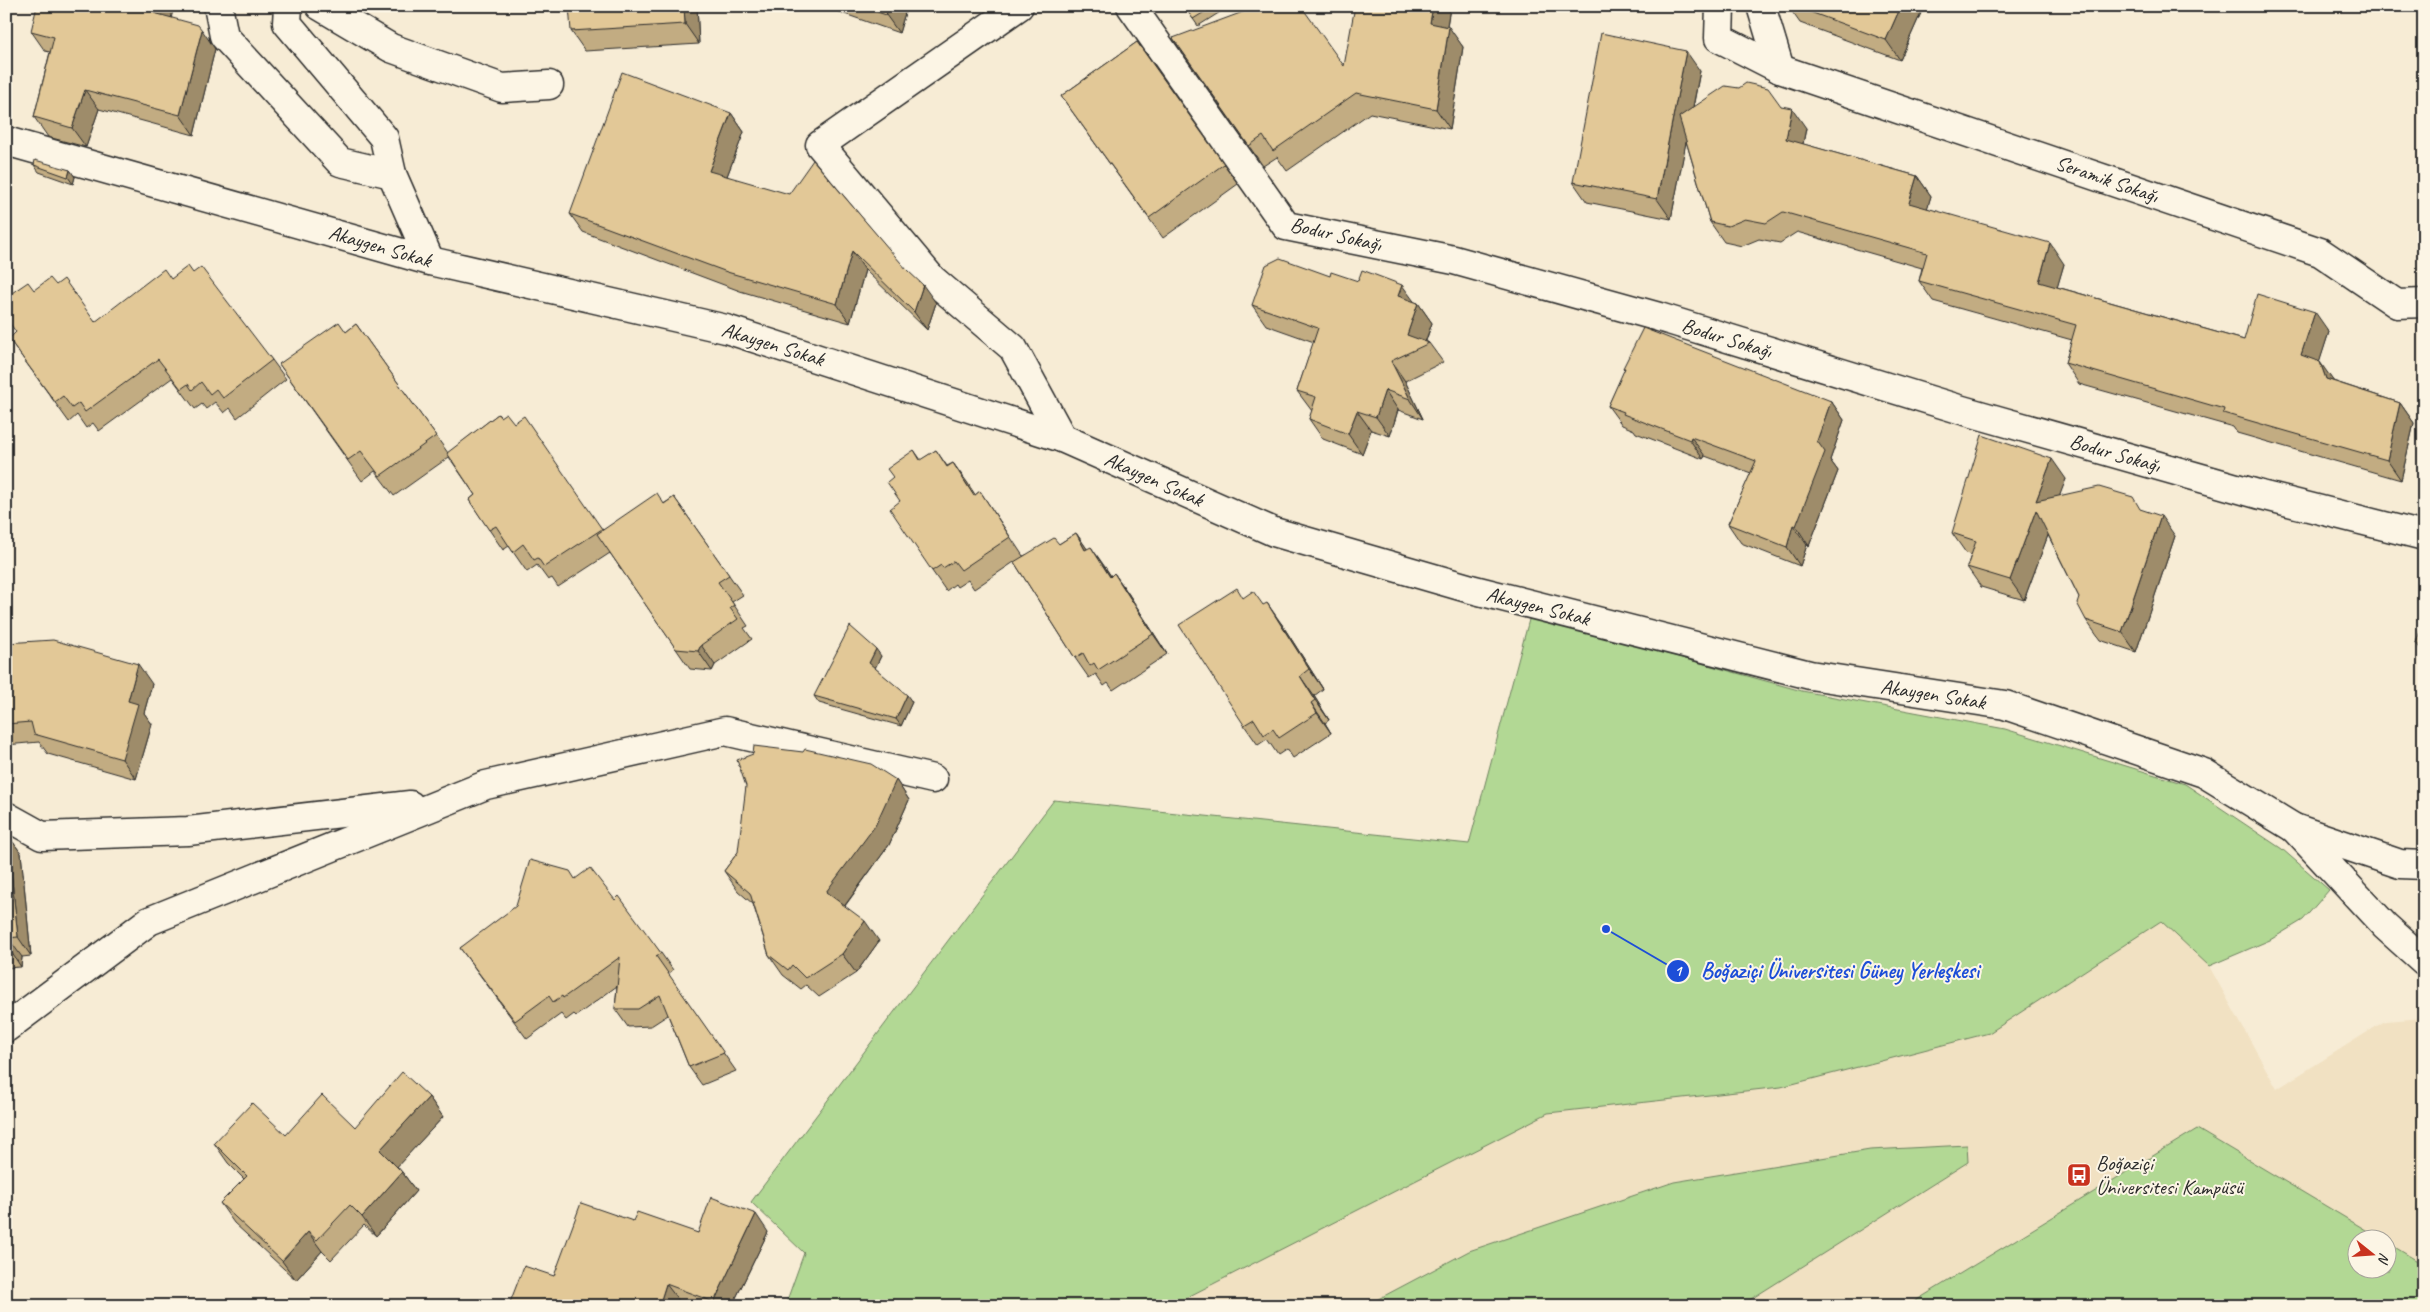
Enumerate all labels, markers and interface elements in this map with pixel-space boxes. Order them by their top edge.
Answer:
street label: Seramik Sokağı [2052,149,2163,209]
street label: Bodur Sokağı [1288,211,1385,257]
street label: Akaygen Sokak [326,219,436,273]
street label: Bodur Sokağı [1679,312,1776,364]
street label: Akaygen Sokak [719,316,829,372]
street label: Bodur Sokağı [2067,428,2164,479]
street label: Akaygen Sokak [1101,446,1209,513]
street label: Akaygen Sokak [1484,581,1594,632]
street label: Akaygen Sokak [1879,673,1988,715]
callout: Boğaziçi Üniversitesi Güney Yerleşkesi [1666,952,1989,989]
text: Boğaziçi Üniversitesi Güney Yerleşkesi [1701,957,1982,985]
text: 1 [1675,962,1684,981]
place label: Boğaziçi Üniversitesi Kampüsü [2096,1150,2245,1200]
bus stop icon: Boğaziçi Üniversitesi Kampüsü [2066,1162,2092,1188]
north arrow [2348,1230,2398,1280]
text: N [2374,1251,2393,1267]

